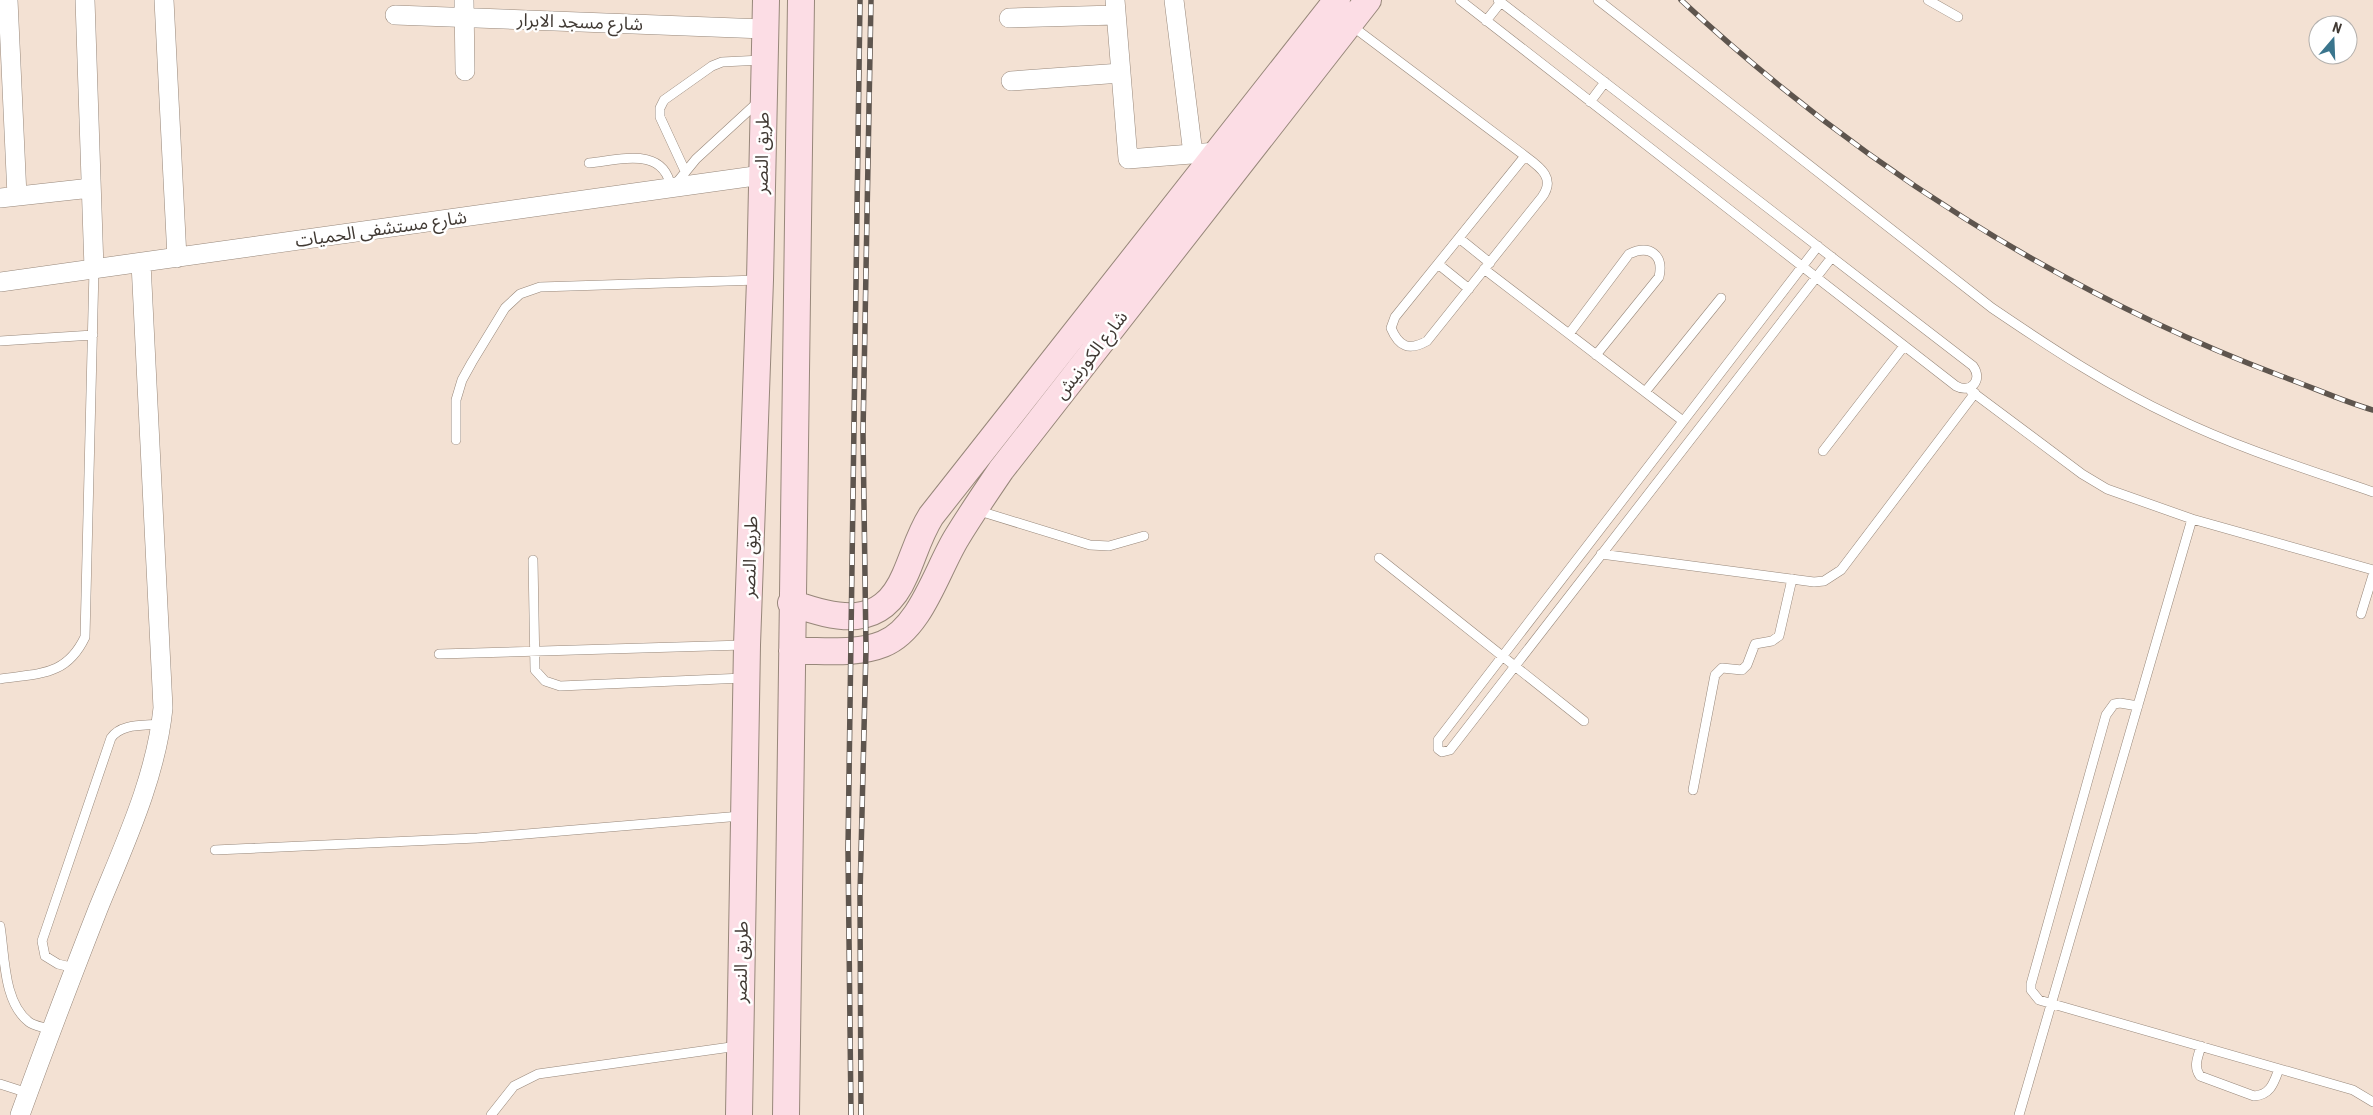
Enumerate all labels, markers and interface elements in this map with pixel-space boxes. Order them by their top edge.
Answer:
street label: شارع مسجد الابرار [515,9,644,38]
north arrow [2308,15,2358,65]
text: N [2331,19,2344,37]
street label: طريق النصر [750,112,774,195]
street label: شارع مستشفى الحميات [294,206,469,255]
street label: شارع الكورنيش [1050,306,1135,405]
street label: طريق النصر [738,516,762,599]
street label: طريق النصر [729,921,753,1004]

